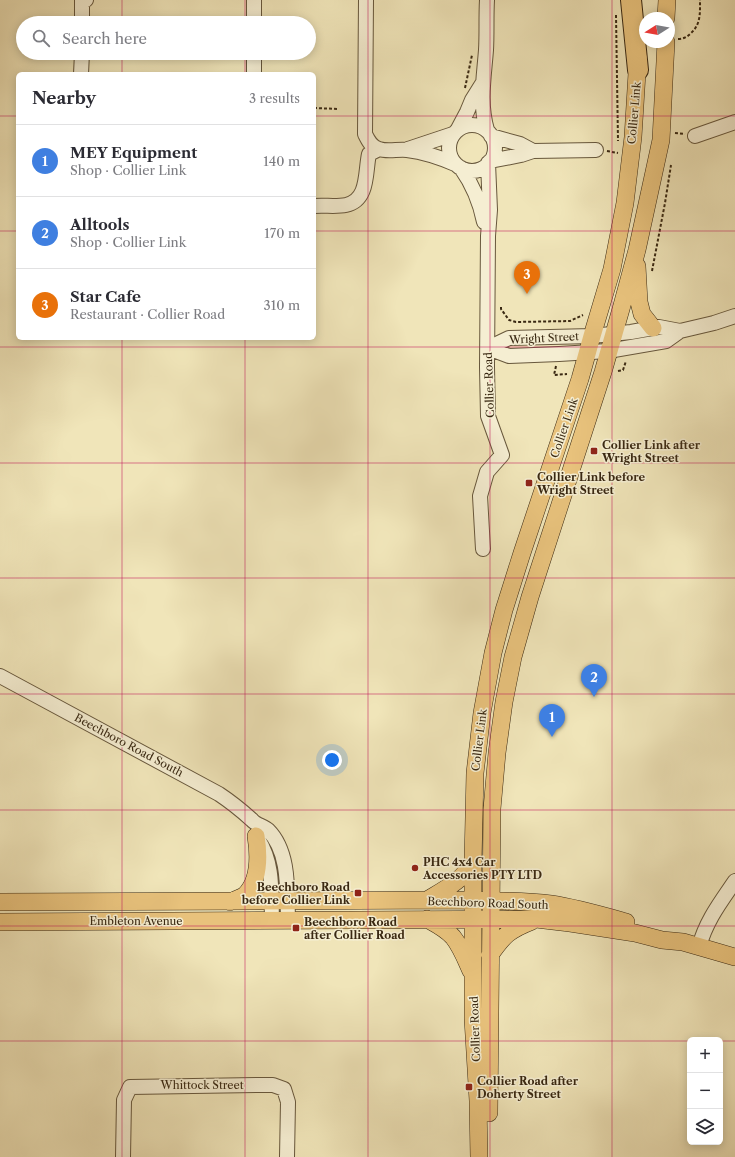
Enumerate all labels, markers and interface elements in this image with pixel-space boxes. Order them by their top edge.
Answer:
north arrow [639,12,675,48]
search box [16,16,316,60]
icon: search [30,27,52,49]
text: Search here [62,29,147,48]
street label: Collier Link [624,81,644,145]
text: Nearby [32,88,96,108]
text: 3 results [249,90,300,106]
text: MEY Equipment [70,143,197,162]
text: 1 [42,153,48,169]
text: 140 m [263,153,300,169]
text: Shop · Collier Link [70,162,186,178]
text: Alltools [70,215,130,234]
text: 2 [41,225,49,241]
text: 170 m [264,225,300,241]
text: Shop · Collier Link [70,234,186,250]
pin: 3 [514,261,540,294]
text: Star Cafe [70,287,141,306]
text: 3 [41,297,49,313]
text: 310 m [264,297,300,313]
text: Restaurant · Collier Road [70,306,225,322]
street label: Wright Street [508,329,579,347]
street label: Collier Road [481,352,497,418]
street label: Collier Link [547,396,581,460]
place label: Collier Link after Wright Street [601,438,701,465]
marker: Collier Link after Wright Street [589,446,599,456]
place label: Collier Link before Wright Street [536,470,645,497]
marker: Collier Link before Wright Street [524,478,534,488]
pin: 2 [581,664,607,697]
pin: 1 [539,704,565,737]
street label: Collier Link [468,708,490,772]
street label: Beechboro Road South [72,710,186,780]
your location [322,750,342,770]
place label: PHC 4x4 Car Accessories PTY LTD [422,855,543,882]
marker: PHC 4x4 Car Accessories PTY LTD [410,863,420,873]
place label: Beechboro Road before Collier Link [241,880,351,907]
marker: Beechboro Road before Collier Link [353,888,363,898]
street label: Beechboro Road South [427,894,549,912]
street label: Embleton Avenue [90,914,183,928]
place label: Beechboro Road after Collier Road [304,915,406,942]
marker: Beechboro Road after Collier Road [291,923,301,933]
street label: Collier Road [467,996,483,1062]
map controls [687,1037,723,1145]
button: + [687,1037,723,1073]
button: − [687,1073,723,1109]
place label: Collier Road after Doherty Street [477,1074,579,1101]
street label: Whittock Street [159,1078,244,1092]
marker: Collier Road after Doherty Street [464,1082,474,1092]
button: layers [687,1109,723,1145]

